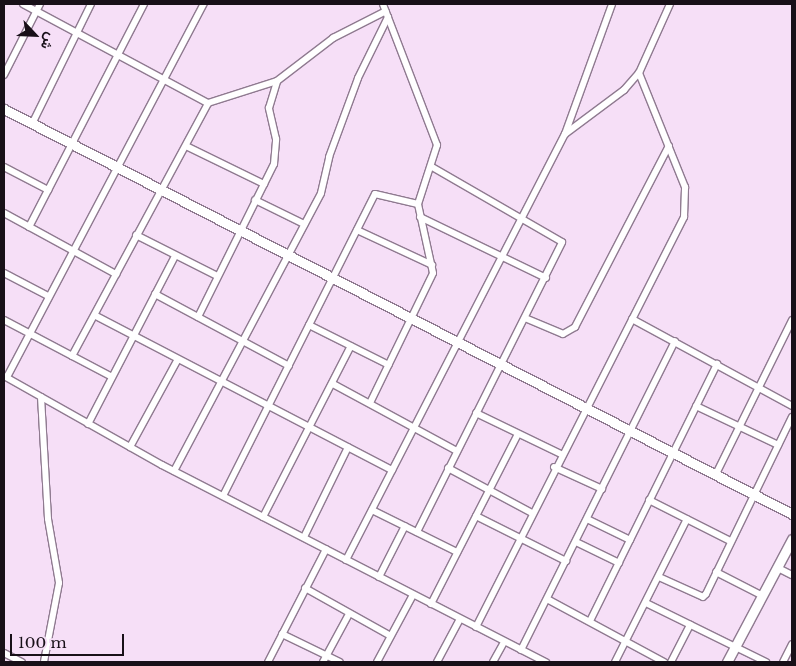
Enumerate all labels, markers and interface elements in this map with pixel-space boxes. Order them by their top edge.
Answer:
north arrow [10,10,60,60]
text: ش [37,30,60,53]
scale bar [12,624,126,656]
text: 100 m [18,633,67,652]

